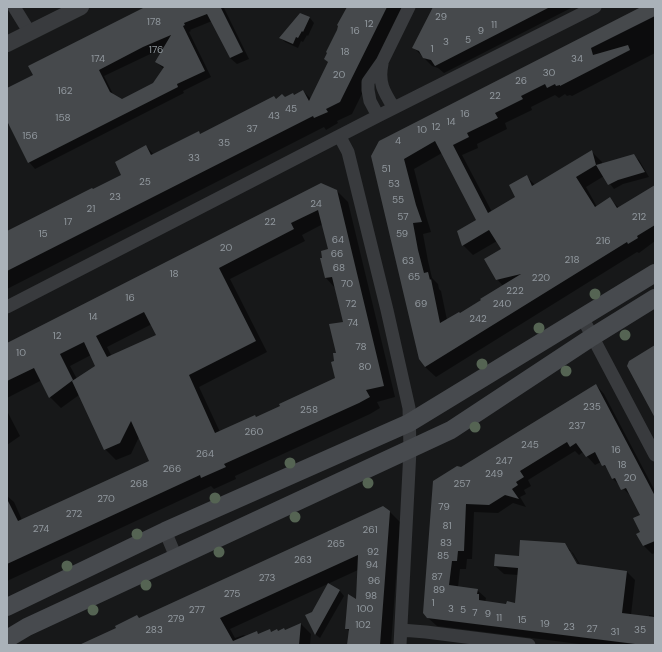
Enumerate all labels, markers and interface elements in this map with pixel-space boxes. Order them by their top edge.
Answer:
house number: 29 [435,11,447,23]
house number: 178 [147,16,161,28]
house number: 12 [365,18,373,30]
house number: 11 [491,19,497,31]
house number: 16 [350,25,360,37]
house number: 9 [478,25,484,37]
house number: 5 [465,34,471,46]
house number: 3 [443,36,449,48]
house number: 1 [430,43,434,55]
house number: 176 [149,44,163,56]
house number: 18 [340,46,350,58]
house number: 174 [91,53,105,65]
house number: 34 [571,53,583,65]
house number: 30 [543,67,555,79]
house number: 20 [333,69,345,81]
house number: 26 [515,75,527,87]
house number: 162 [58,85,72,97]
house number: 22 [489,90,501,102]
house number: 45 [285,103,297,115]
house number: 16 [460,108,470,120]
house number: 43 [268,110,280,122]
house number: 158 [55,112,71,124]
house number: 14 [446,116,456,128]
house number: 12 [432,121,440,133]
house number: 37 [246,123,258,135]
house number: 10 [417,124,427,136]
house number: 156 [22,130,38,142]
house number: 4 [395,135,401,147]
house number: 35 [218,137,230,149]
house number: 33 [188,152,200,164]
house number: 51 [381,163,391,175]
house number: 25 [139,176,151,188]
house number: 53 [388,178,400,190]
house number: 23 [109,191,121,203]
house number: 55 [392,194,404,206]
house number: 24 [310,198,322,210]
house number: 21 [87,203,95,215]
house number: 57 [397,211,409,223]
house number: 212 [632,211,646,223]
house number: 17 [64,216,72,228]
house number: 22 [264,216,276,228]
house number: 15 [38,228,48,240]
house number: 59 [396,228,408,240]
house number: 64 [332,234,344,246]
house number: 216 [595,235,611,247]
house number: 20 [220,242,232,254]
house number: 66 [331,248,343,260]
house number: 218 [565,254,579,266]
house number: 63 [402,255,414,267]
house number: 68 [333,262,345,274]
house number: 18 [169,268,179,280]
house number: 65 [408,271,420,283]
house number: 220 [532,272,550,284]
house number: 70 [341,278,353,290]
house number: 222 [506,285,524,297]
house number: 16 [125,292,135,304]
house number: 72 [346,298,356,310]
house number: 69 [415,298,427,310]
house number: 240 [493,298,511,310]
house number: 14 [88,311,98,323]
house number: 242 [469,313,487,325]
house number: 74 [348,317,358,329]
house number: 12 [53,330,61,342]
house number: 78 [355,341,367,353]
house number: 10 [16,347,26,359]
house number: 80 [359,361,371,373]
house number: 235 [583,401,601,413]
house number: 258 [300,404,318,416]
house number: 237 [569,420,585,432]
house number: 260 [245,426,263,438]
house number: 245 [521,439,539,451]
house number: 16 [611,444,621,456]
house number: 264 [196,448,214,460]
house number: 247 [496,455,512,467]
house number: 18 [617,459,627,471]
house number: 266 [163,463,181,475]
house number: 249 [485,468,503,480]
house number: 20 [624,472,636,484]
house number: 268 [130,478,148,490]
house number: 257 [453,478,471,490]
house number: 270 [97,493,115,505]
house number: 79 [438,501,450,513]
house number: 272 [66,508,82,520]
house number: 81 [443,520,451,532]
house number: 274 [33,523,49,535]
house number: 261 [362,524,378,536]
house number: 83 [440,537,452,549]
house number: 265 [327,538,345,550]
house number: 92 [367,546,379,558]
house number: 85 [437,550,449,562]
house number: 263 [294,554,312,566]
house number: 94 [366,559,378,571]
house number: 87 [431,571,443,583]
house number: 273 [259,572,275,584]
house number: 96 [368,575,380,587]
house number: 89 [433,584,445,596]
house number: 275 [224,588,240,600]
house number: 98 [365,590,377,602]
house number: 1 [431,597,435,609]
house number: 100 [357,603,373,615]
house number: 3 [448,603,454,615]
house number: 277 [189,604,205,616]
house number: 5 [460,604,466,616]
house number: 7 [472,607,478,619]
house number: 9 [485,608,491,620]
house number: 11 [496,612,502,624]
house number: 279 [168,613,184,625]
house number: 15 [517,614,527,626]
house number: 19 [540,618,550,630]
house number: 102 [355,619,371,631]
house number: 23 [563,621,575,633]
house number: 27 [587,623,597,635]
house number: 283 [145,624,163,636]
house number: 35 [634,624,646,636]
house number: 31 [611,626,619,638]

